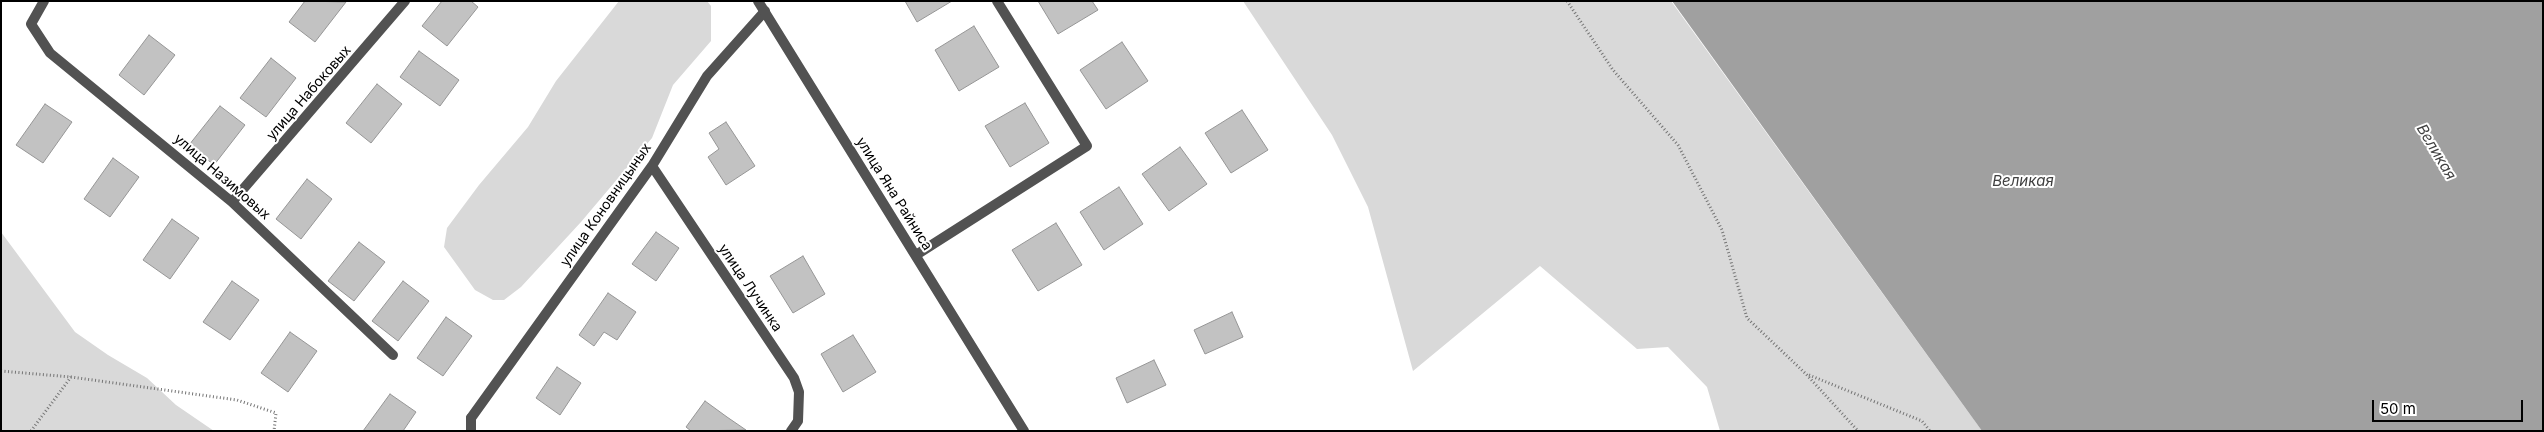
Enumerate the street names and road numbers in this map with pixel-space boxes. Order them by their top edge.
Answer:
street label: улица Набоковых [263,42,355,144]
street label: улица Назимовых [170,131,274,223]
street label: улица Яна Райниса [852,134,936,254]
street label: улица Коновницыных [557,140,655,270]
street label: улица Лучинка [714,241,786,335]

